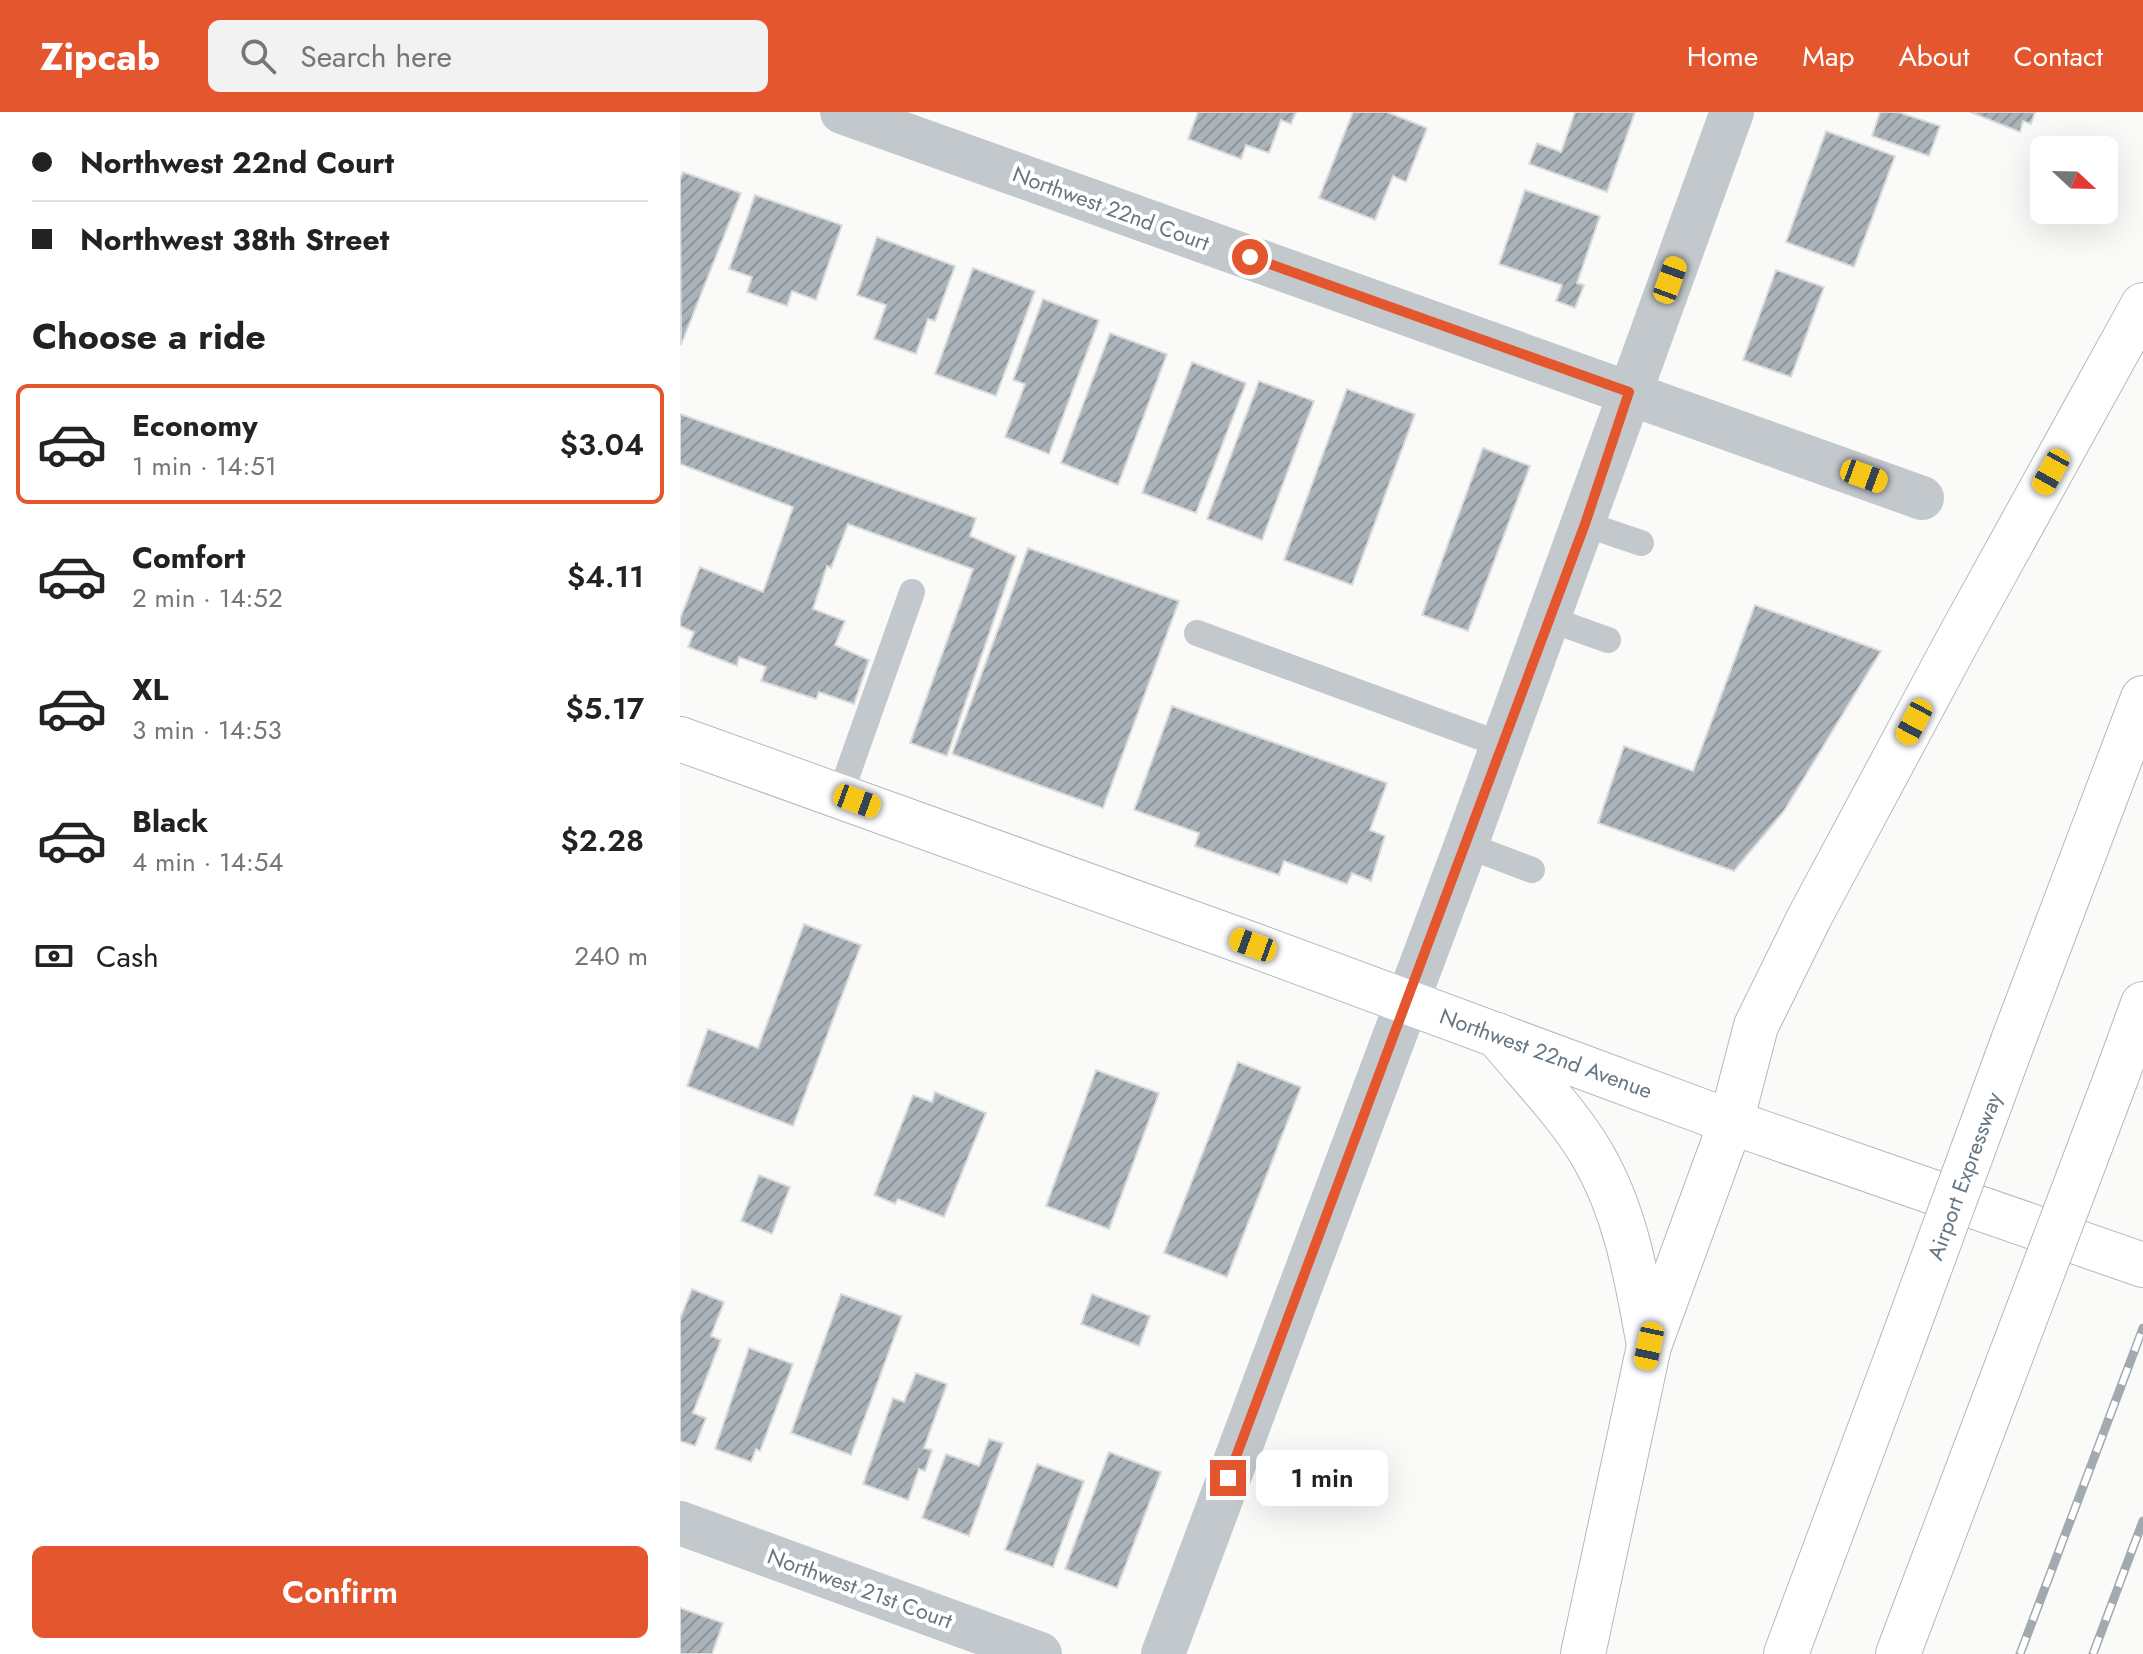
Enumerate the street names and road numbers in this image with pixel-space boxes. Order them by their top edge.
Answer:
street label: Northwest 22nd Court [1008,158,1215,259]
street label: Northwest 22nd Avenue [1435,1000,1657,1106]
street label: Airport Expressway [1919,1087,2009,1265]
street label: Northwest 21st Court [763,1540,958,1637]

